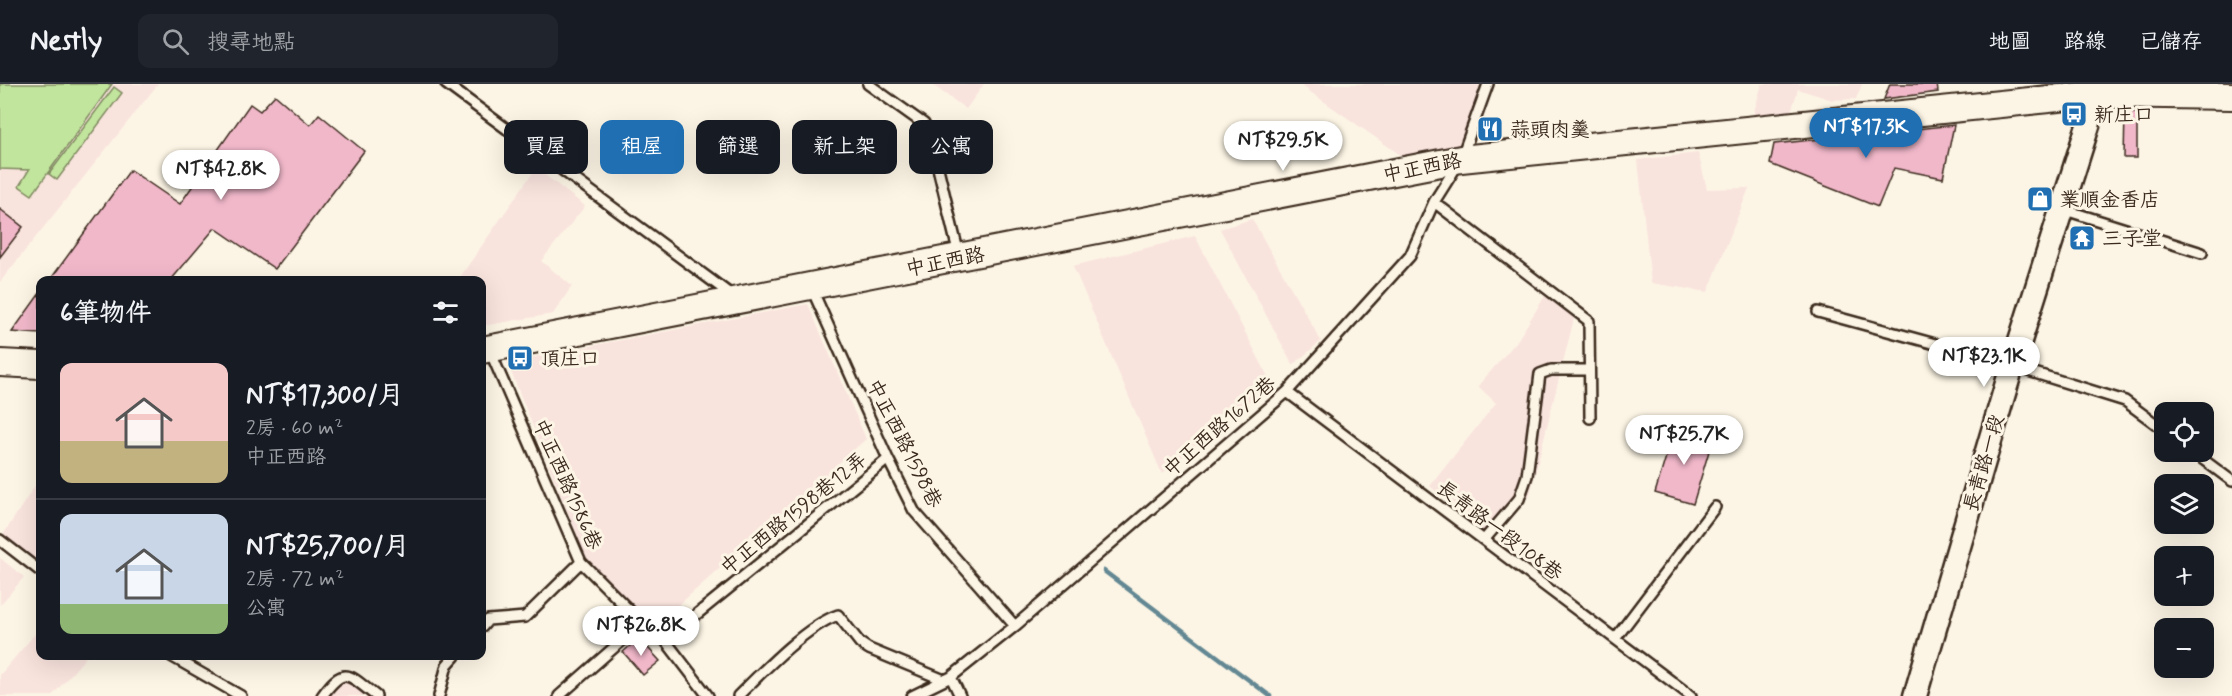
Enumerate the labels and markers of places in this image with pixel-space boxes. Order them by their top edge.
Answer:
bus stop icon: 新庄口 [2059,99,2089,129]
place label: 新庄口 [2094,102,2154,129]
pin: NT$17.3K [1804,108,1928,159]
restaurant icon: 蒜頭肉羹 [1475,114,1505,144]
place label: 蒜頭肉羹 [1510,117,1590,144]
pin: NT$29.5K [1221,121,1345,172]
pin: NT$42.8K [159,150,283,201]
shop icon: 業順金香店 [2025,184,2055,214]
place label: 業順金香店 [2060,187,2160,214]
temple icon: 三子堂 [2067,223,2097,253]
place label: 三子堂 [2102,226,2162,253]
pin: NT$23.1K [1922,337,2046,388]
bus stop icon: 頂庄口 [505,343,535,373]
place label: 頂庄口 [540,346,600,373]
pin: NT$25.7K [1622,415,1746,466]
pin: NT$26.8K [579,606,703,657]

